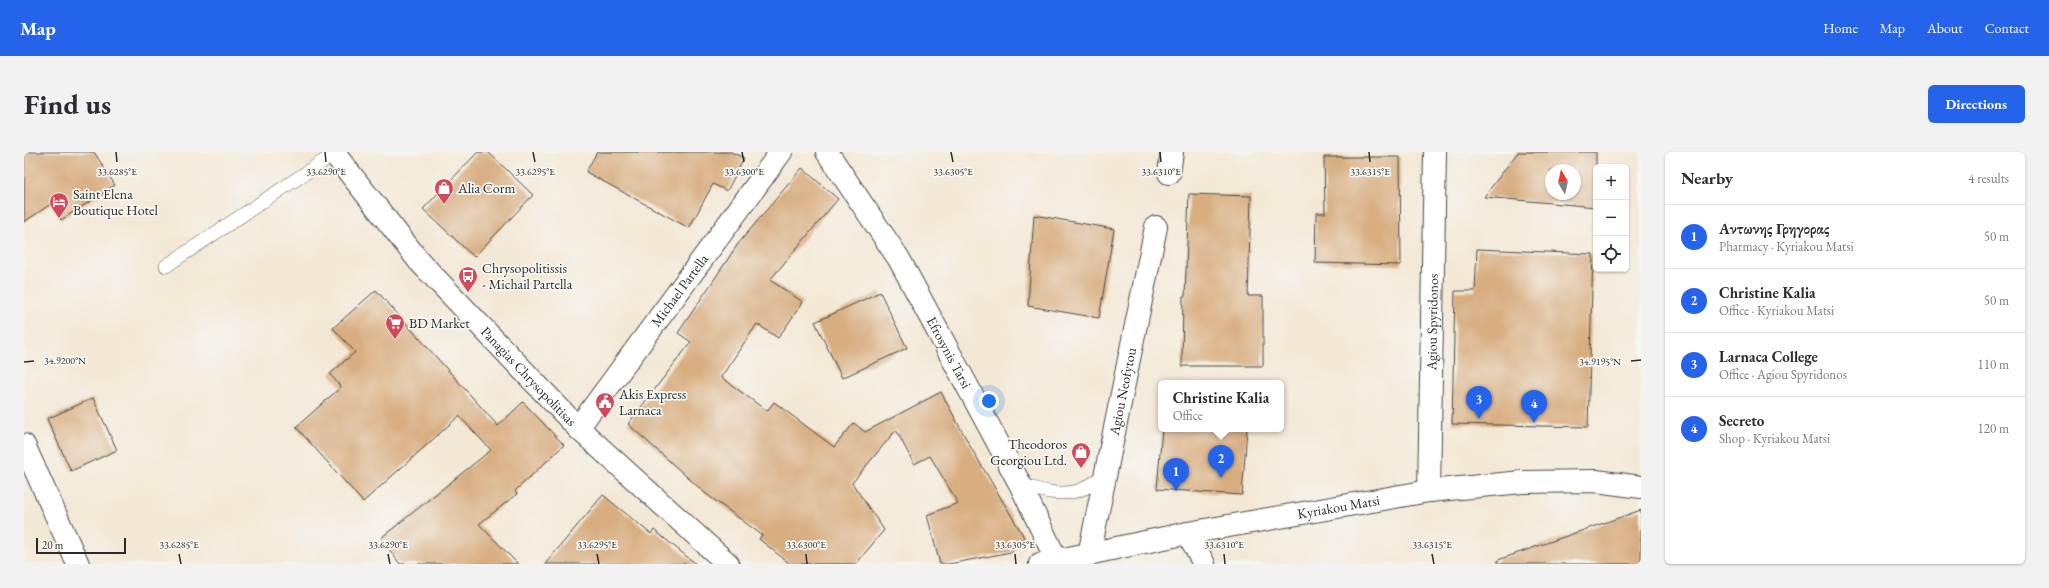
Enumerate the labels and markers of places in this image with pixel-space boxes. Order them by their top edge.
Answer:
shop icon: Alia Corm [433,177,455,205]
place label: Alia Corm [457,179,515,197]
place label: Saint Elena Boutique Hotel [73,185,158,219]
hotel icon: Saint Elena Boutique Hotel [48,191,70,219]
place label: Chrysopolitissis - Michail Partella [482,259,573,293]
bus stop icon: Chrysopolitissis - Michail Partella [457,265,479,293]
supermarket icon: BD Market [384,312,406,340]
place label: BD Market [409,314,470,332]
place label: Akis Express Larnaca [618,385,687,419]
pin: 3 [1466,386,1492,419]
pin: 4 [1521,390,1547,423]
public building icon: Akis Express Larnaca [594,391,616,419]
place label: Theodoros Georgiou Ltd. [990,435,1067,469]
shop icon: Theodoros Georgiou Ltd. [1070,441,1092,469]
pin: 2 [1208,445,1234,478]
pin: 1 [1163,458,1189,491]

